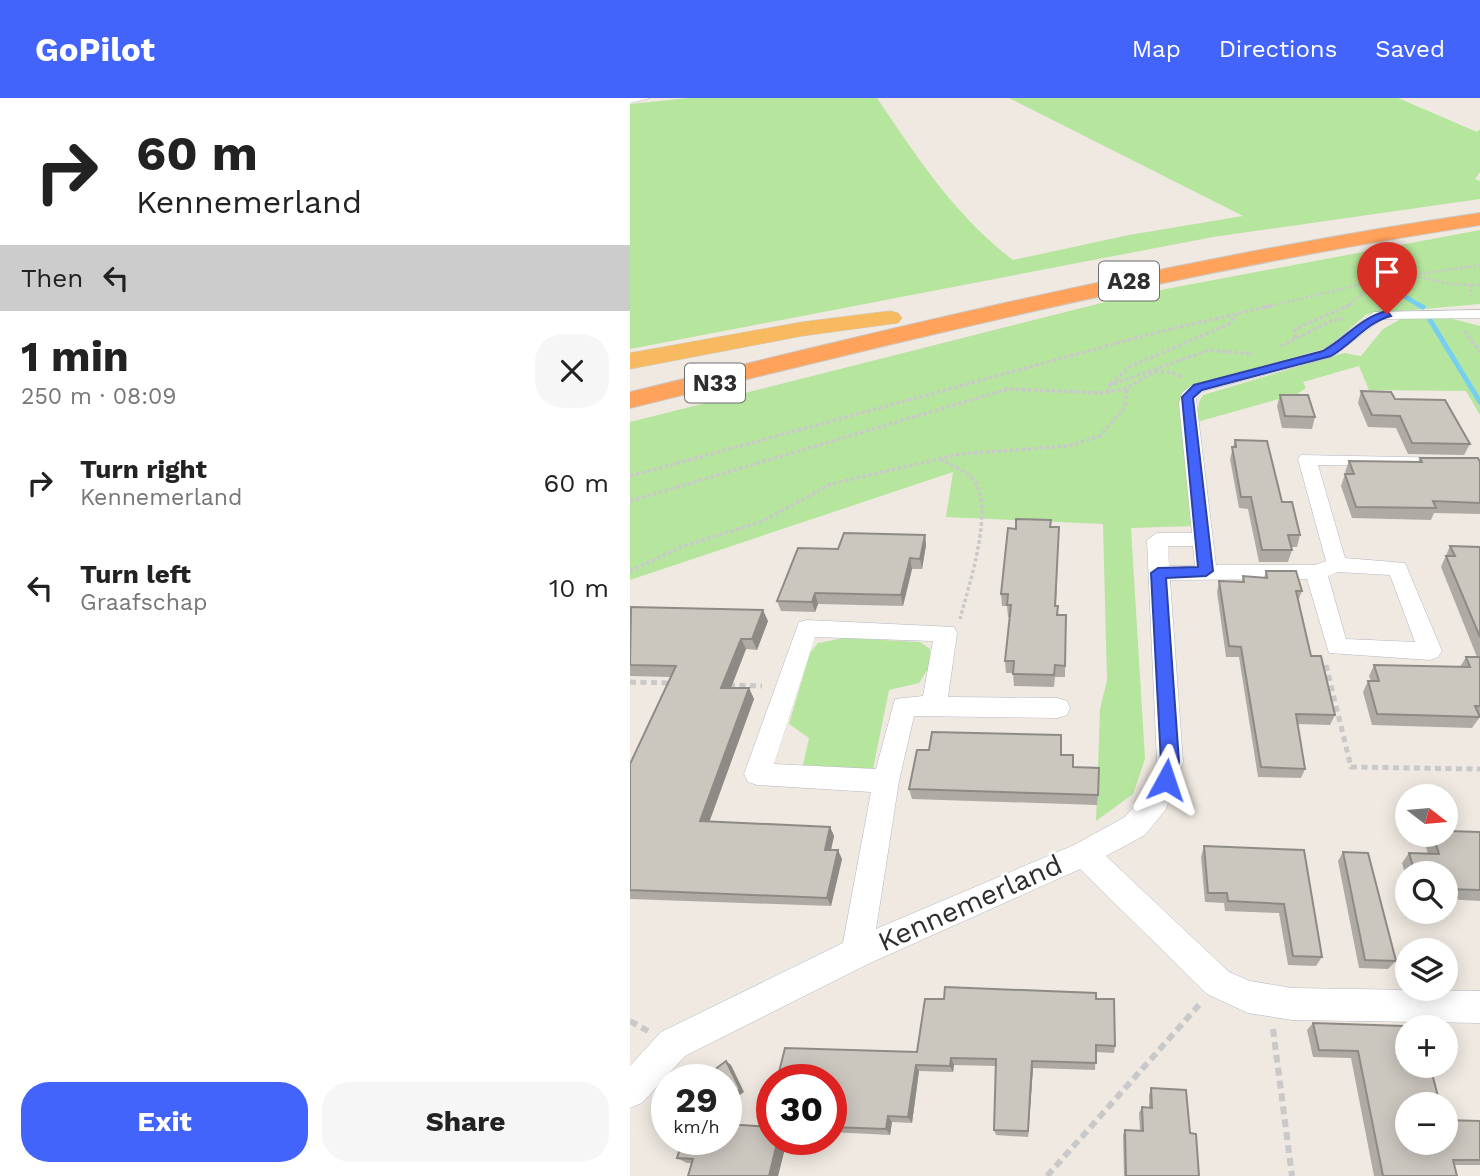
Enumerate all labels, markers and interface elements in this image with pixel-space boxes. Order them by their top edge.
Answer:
text: GoPilot [35,30,155,69]
text: Map [1132,35,1181,63]
text: Directions [1219,35,1337,63]
text: Saved [1375,35,1445,63]
text: 60 m [136,124,258,182]
icon: right [21,126,112,217]
text: Kennemerland [136,183,362,221]
pin [1357,242,1417,314]
icon: arrive [1368,253,1406,291]
icon: left [97,259,135,297]
road number: A28 [1099,262,1159,300]
text: Then [21,263,83,293]
text: 1 min [21,332,129,381]
button: close [535,334,609,408]
road number: N33 [685,364,745,402]
text: 250 m · 08:09 [21,383,177,410]
text: Turn right [80,454,207,484]
icon: right [21,464,59,502]
text: 60 m [543,468,609,498]
text: Kennemerland [80,484,242,511]
text: Turn left [80,559,191,589]
icon: left [21,569,59,607]
text: 10 m [549,573,609,603]
text: Graafschap [80,589,207,616]
position arrow [1129,743,1203,817]
north arrow [1395,784,1458,847]
map controls [1395,784,1458,1155]
street label: Kennemerland [873,848,1067,958]
button: search [1395,861,1458,924]
button: layers [1395,938,1458,1001]
button: + [1395,1015,1458,1078]
speed limit sign: 30 [756,1064,847,1155]
text: 29 [675,1079,718,1121]
button: Exit [21,1082,308,1162]
button: Share [322,1082,609,1162]
button: − [1395,1092,1458,1155]
text: km/h [673,1116,720,1137]

